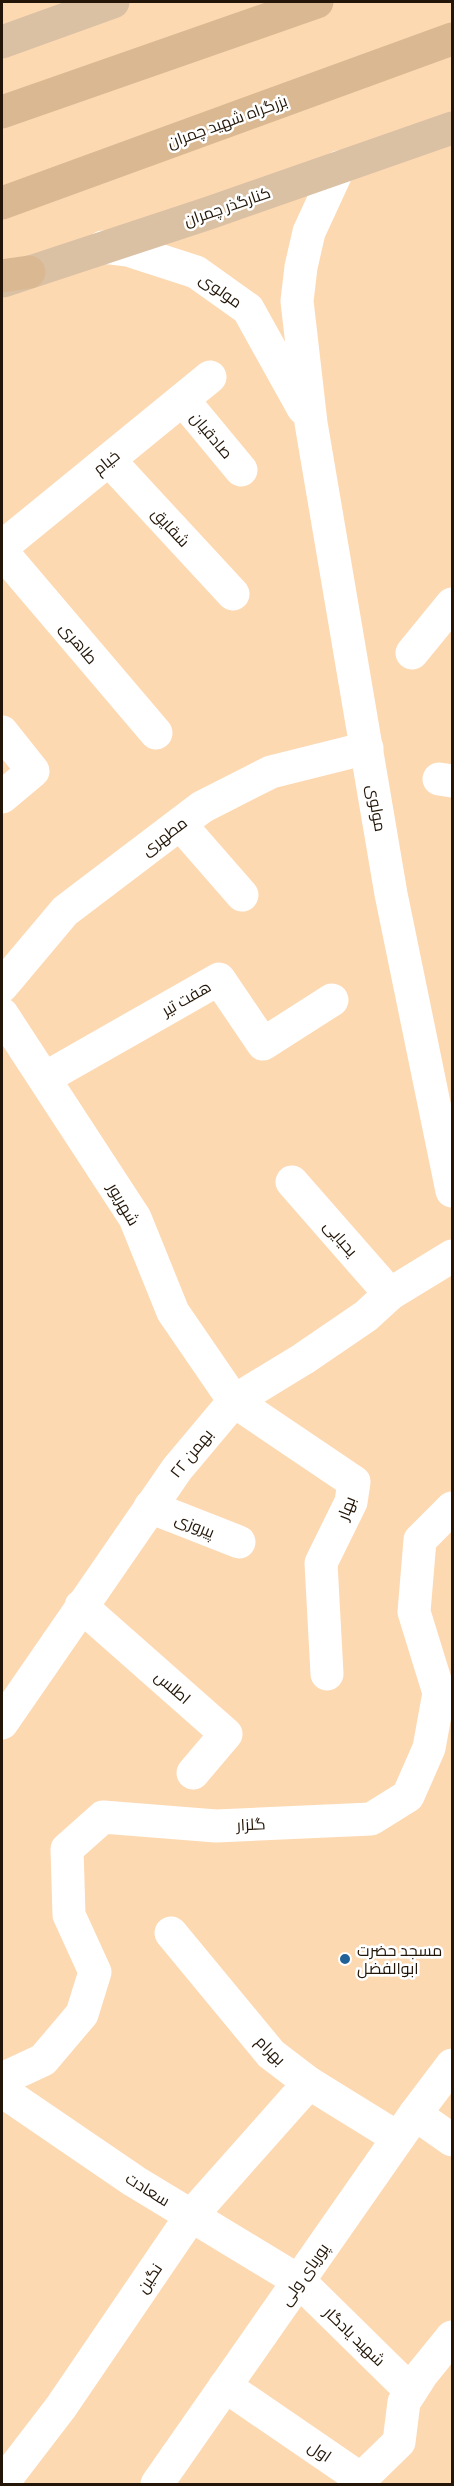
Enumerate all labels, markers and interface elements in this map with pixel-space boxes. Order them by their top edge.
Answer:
street label: بزرگراه شهید چمران [165,91,290,154]
street label: کنارگذر چمران [181,183,274,232]
street label: مولوی [195,269,246,313]
street label: صادقیان [186,408,237,463]
street label: خیام [89,446,125,480]
street label: شقایق [147,504,194,552]
street label: طاهری [55,619,101,669]
street label: مولوی [362,783,390,833]
street label: مطهری [138,813,191,860]
street label: هفت تیر [157,977,214,1021]
street label: شهریور [102,1179,143,1230]
street label: یحیایی [319,1216,362,1262]
street label: ۲۲ بهمن [166,1425,218,1482]
street label: بهار [333,1494,361,1524]
street label: پیروزی [171,1509,218,1544]
street label: اطلس [150,1667,194,1709]
street label: گلزار [235,1814,266,1835]
place label: مسجد حضرت ابوالفضل [357,1941,442,1979]
marker: مسجد حضرت ابوالفضل [338,1952,352,1966]
street label: بهرام [251,2032,289,2070]
street label: سعادت [123,2169,173,2209]
street label: پوریای ولی [276,2239,335,2310]
street label: نگین [133,2260,167,2297]
street label: شهید یادگار [319,2302,389,2371]
street label: اول [304,2437,335,2467]

